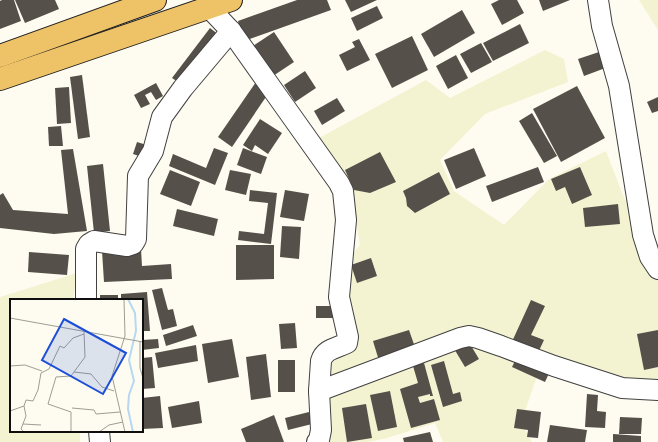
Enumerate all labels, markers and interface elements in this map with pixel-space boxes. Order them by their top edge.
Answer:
inset map [10,299,143,432]

